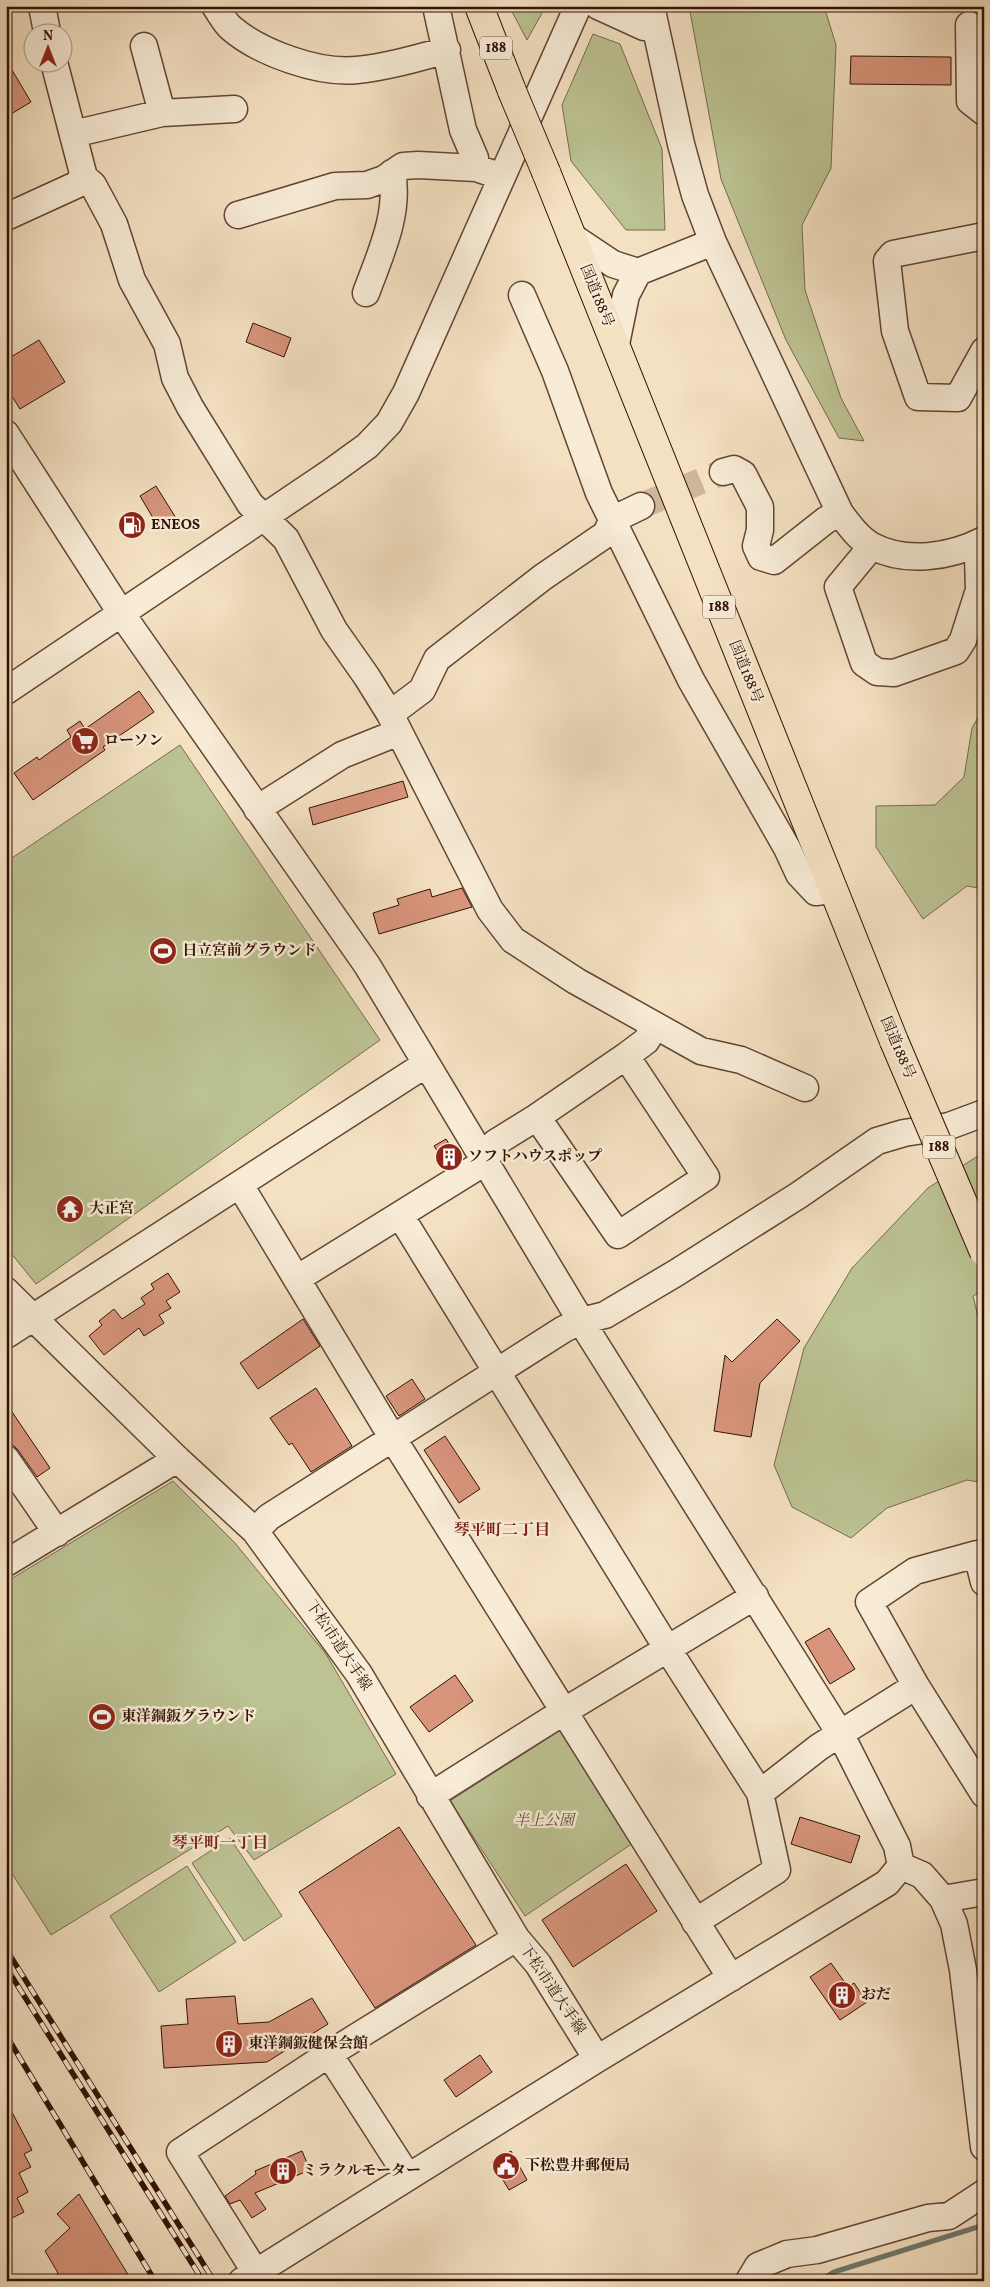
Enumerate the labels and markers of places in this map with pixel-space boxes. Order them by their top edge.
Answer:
fuel station icon: ENEOS [117,510,147,540]
place label: ENEOS [151,515,200,536]
supermarket icon: ローソン [70,726,100,756]
place label: ローソン [104,731,163,752]
sports icon: 日立宮前グラウンド [148,936,178,966]
place label: 日立宮前グラウンド [182,941,317,962]
building icon: ソフトハウスポップ [434,1142,464,1172]
place label: ソフトハウスポップ [468,1147,602,1168]
temple icon: 大正宮 [55,1194,85,1224]
place label: 大正宮 [89,1199,134,1220]
sports icon: 東洋鋼鈑グラウンド [87,1702,117,1732]
place label: 東洋鋼鈑グラウンド [121,1707,256,1728]
building icon: おだ [827,1980,857,2010]
place label: おだ [861,1985,891,2006]
building icon: 東洋鋼鈑健保会館 [214,2029,244,2059]
place label: 東洋鋼鈑健保会館 [248,2034,368,2055]
public building icon: 下松豊井郵便局 [491,2151,521,2181]
building icon: ミラクルモーター [268,2156,298,2186]
place label: 下松豊井郵便局 [525,2156,630,2177]
place label: ミラクルモーター [302,2161,421,2182]

